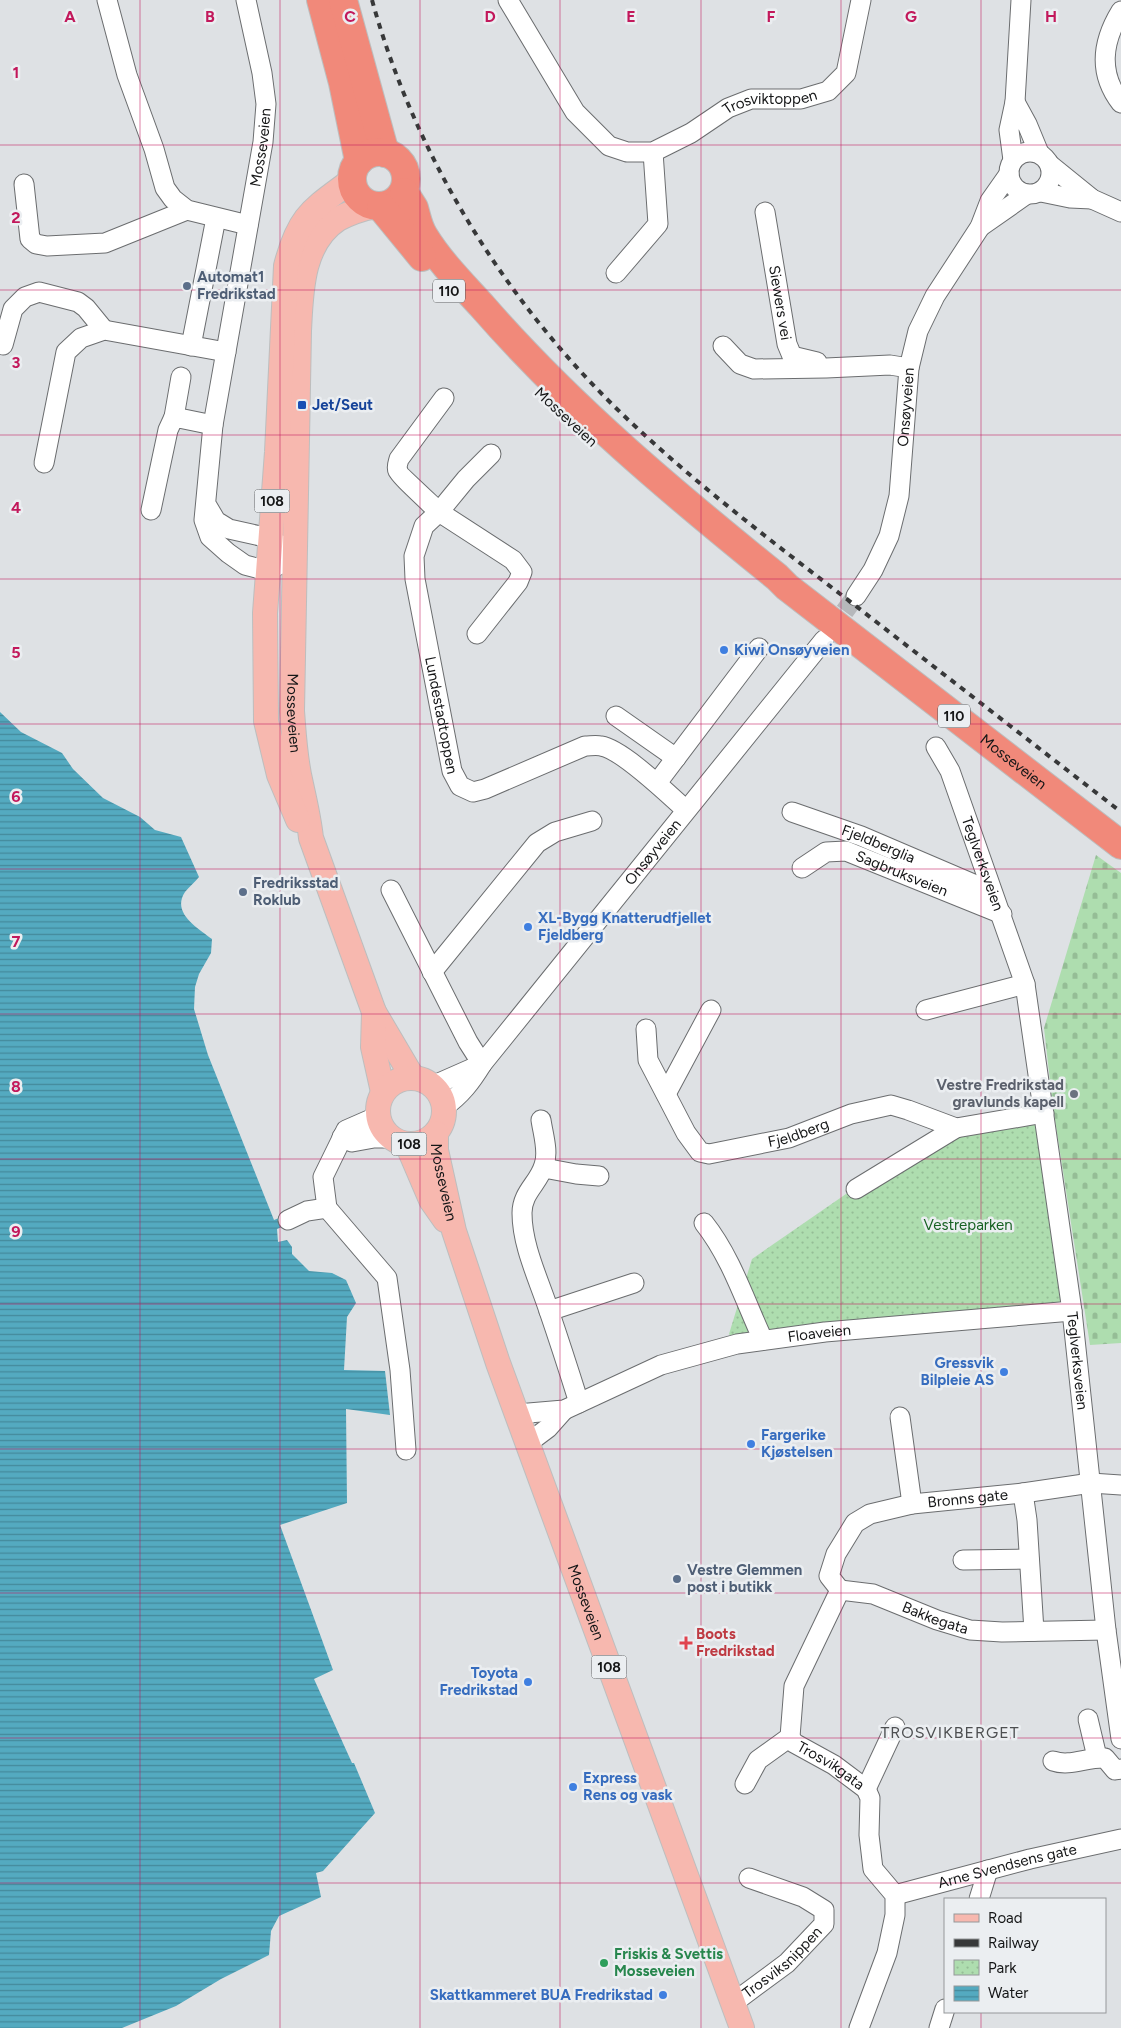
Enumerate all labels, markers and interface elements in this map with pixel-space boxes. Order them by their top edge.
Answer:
text: A [64,7,76,26]
text: B [205,7,215,26]
text: C [344,7,356,26]
text: D [484,7,496,26]
text: E [626,7,636,26]
text: F [767,7,776,26]
text: G [905,7,917,26]
text: H [1045,7,1057,26]
text: 1 [13,63,19,82]
street label: Trosviktoppen [719,86,819,118]
street label: Mosseveien [246,107,275,188]
text: 2 [11,208,21,227]
street label: Siewers vei [765,264,795,342]
place label: Automat1 Fredrikstad [197,268,276,303]
marker: Automat1 Fredrikstad [181,280,193,292]
road number: 110 [433,280,465,302]
text: 3 [12,353,21,372]
street label: Onsøyveien [894,367,918,447]
street label: Mosseveien [531,383,601,451]
place label: Jet/Seut [312,396,373,414]
marker: Jet/Seut [296,399,308,411]
road number: 108 [254,490,290,512]
text: 4 [11,498,21,517]
place label: Kiwi Onsøyveien [734,641,849,659]
text: 5 [11,643,21,662]
marker: Kiwi Onsøyveien [718,644,730,656]
street label: Lundestadtoppen [421,655,461,775]
street label: Mosseveien [283,673,304,754]
road number: 110 [938,704,970,728]
street label: Mosseveien [976,730,1050,793]
text: 6 [11,787,21,806]
street label: Teglverksveien [958,814,1008,913]
street label: Onsøyveien [621,816,685,889]
street label: Fjeldberglia [839,821,918,867]
street label: Sagbruksveien [853,847,951,900]
place label: Fredriksstad Roklub [253,874,339,909]
marker: Fredriksstad Roklub [237,886,249,898]
place label: XL-Bygg Knatterudfjellet Fjeldberg [538,909,712,944]
marker: XL-Bygg Knatterudfjellet Fjeldberg [522,921,534,933]
text: 7 [12,932,21,951]
place label: Vestre Fredrikstad gravlunds kapell [936,1076,1064,1111]
text: 8 [11,1077,21,1096]
marker: Vestre Fredrikstad gravlunds kapell [1068,1088,1080,1100]
street label: Fjeldberg [766,1114,831,1151]
road number: 108 [392,1132,426,1156]
street label: Mosseveien [427,1143,461,1223]
park label: Vestreparken [923,1216,1013,1234]
text: 9 [11,1222,21,1241]
street label: Teglverksveien [1063,1311,1091,1411]
street label: Floaveien [787,1321,852,1346]
place label: Gressvik Bilpleie AS [921,1354,994,1389]
marker: Gressvik Bilpleie AS [998,1366,1010,1378]
place label: Fargerike Kjøstelsen [761,1426,833,1461]
marker: Fargerike Kjøstelsen [745,1438,757,1450]
street label: Bronns gate [927,1486,1009,1511]
place label: Vestre Glemmen post i butikk [687,1561,802,1596]
street label: Mosseveien [564,1562,608,1643]
marker: Vestre Glemmen post i butikk [671,1573,683,1585]
street label: Bakkegata [899,1598,971,1638]
place label: Boots Fredrikstad [696,1625,775,1660]
marker: Boots Fredrikstad [680,1637,692,1649]
road number: 108 [592,1655,626,1678]
place label: Toyota Fredrikstad [439,1664,518,1699]
marker: Toyota Fredrikstad [522,1676,534,1688]
district label: TROSVIKBERGET [880,1723,1020,1742]
street label: Trosvikgata [794,1737,868,1794]
place label: Express Rens og vask [583,1769,673,1804]
marker: Express Rens og vask [567,1781,579,1793]
street label: Arne Svendsens gate [936,1840,1078,1892]
legend [944,1898,1106,2013]
text: Road [988,1909,1023,1927]
street label: Trosviksnippen [739,1923,826,2002]
text: Railway [988,1934,1039,1952]
place label: Friskis & Svettis Mosseveien [614,1945,723,1980]
marker: Friskis & Svettis Mosseveien [598,1957,610,1969]
text: Park [988,1959,1017,1977]
text: Water [988,1984,1028,2002]
place label: Skattkammeret BUA Fredrikstad [430,1986,653,2004]
marker: Skattkammeret BUA Fredrikstad [657,1989,669,2001]

